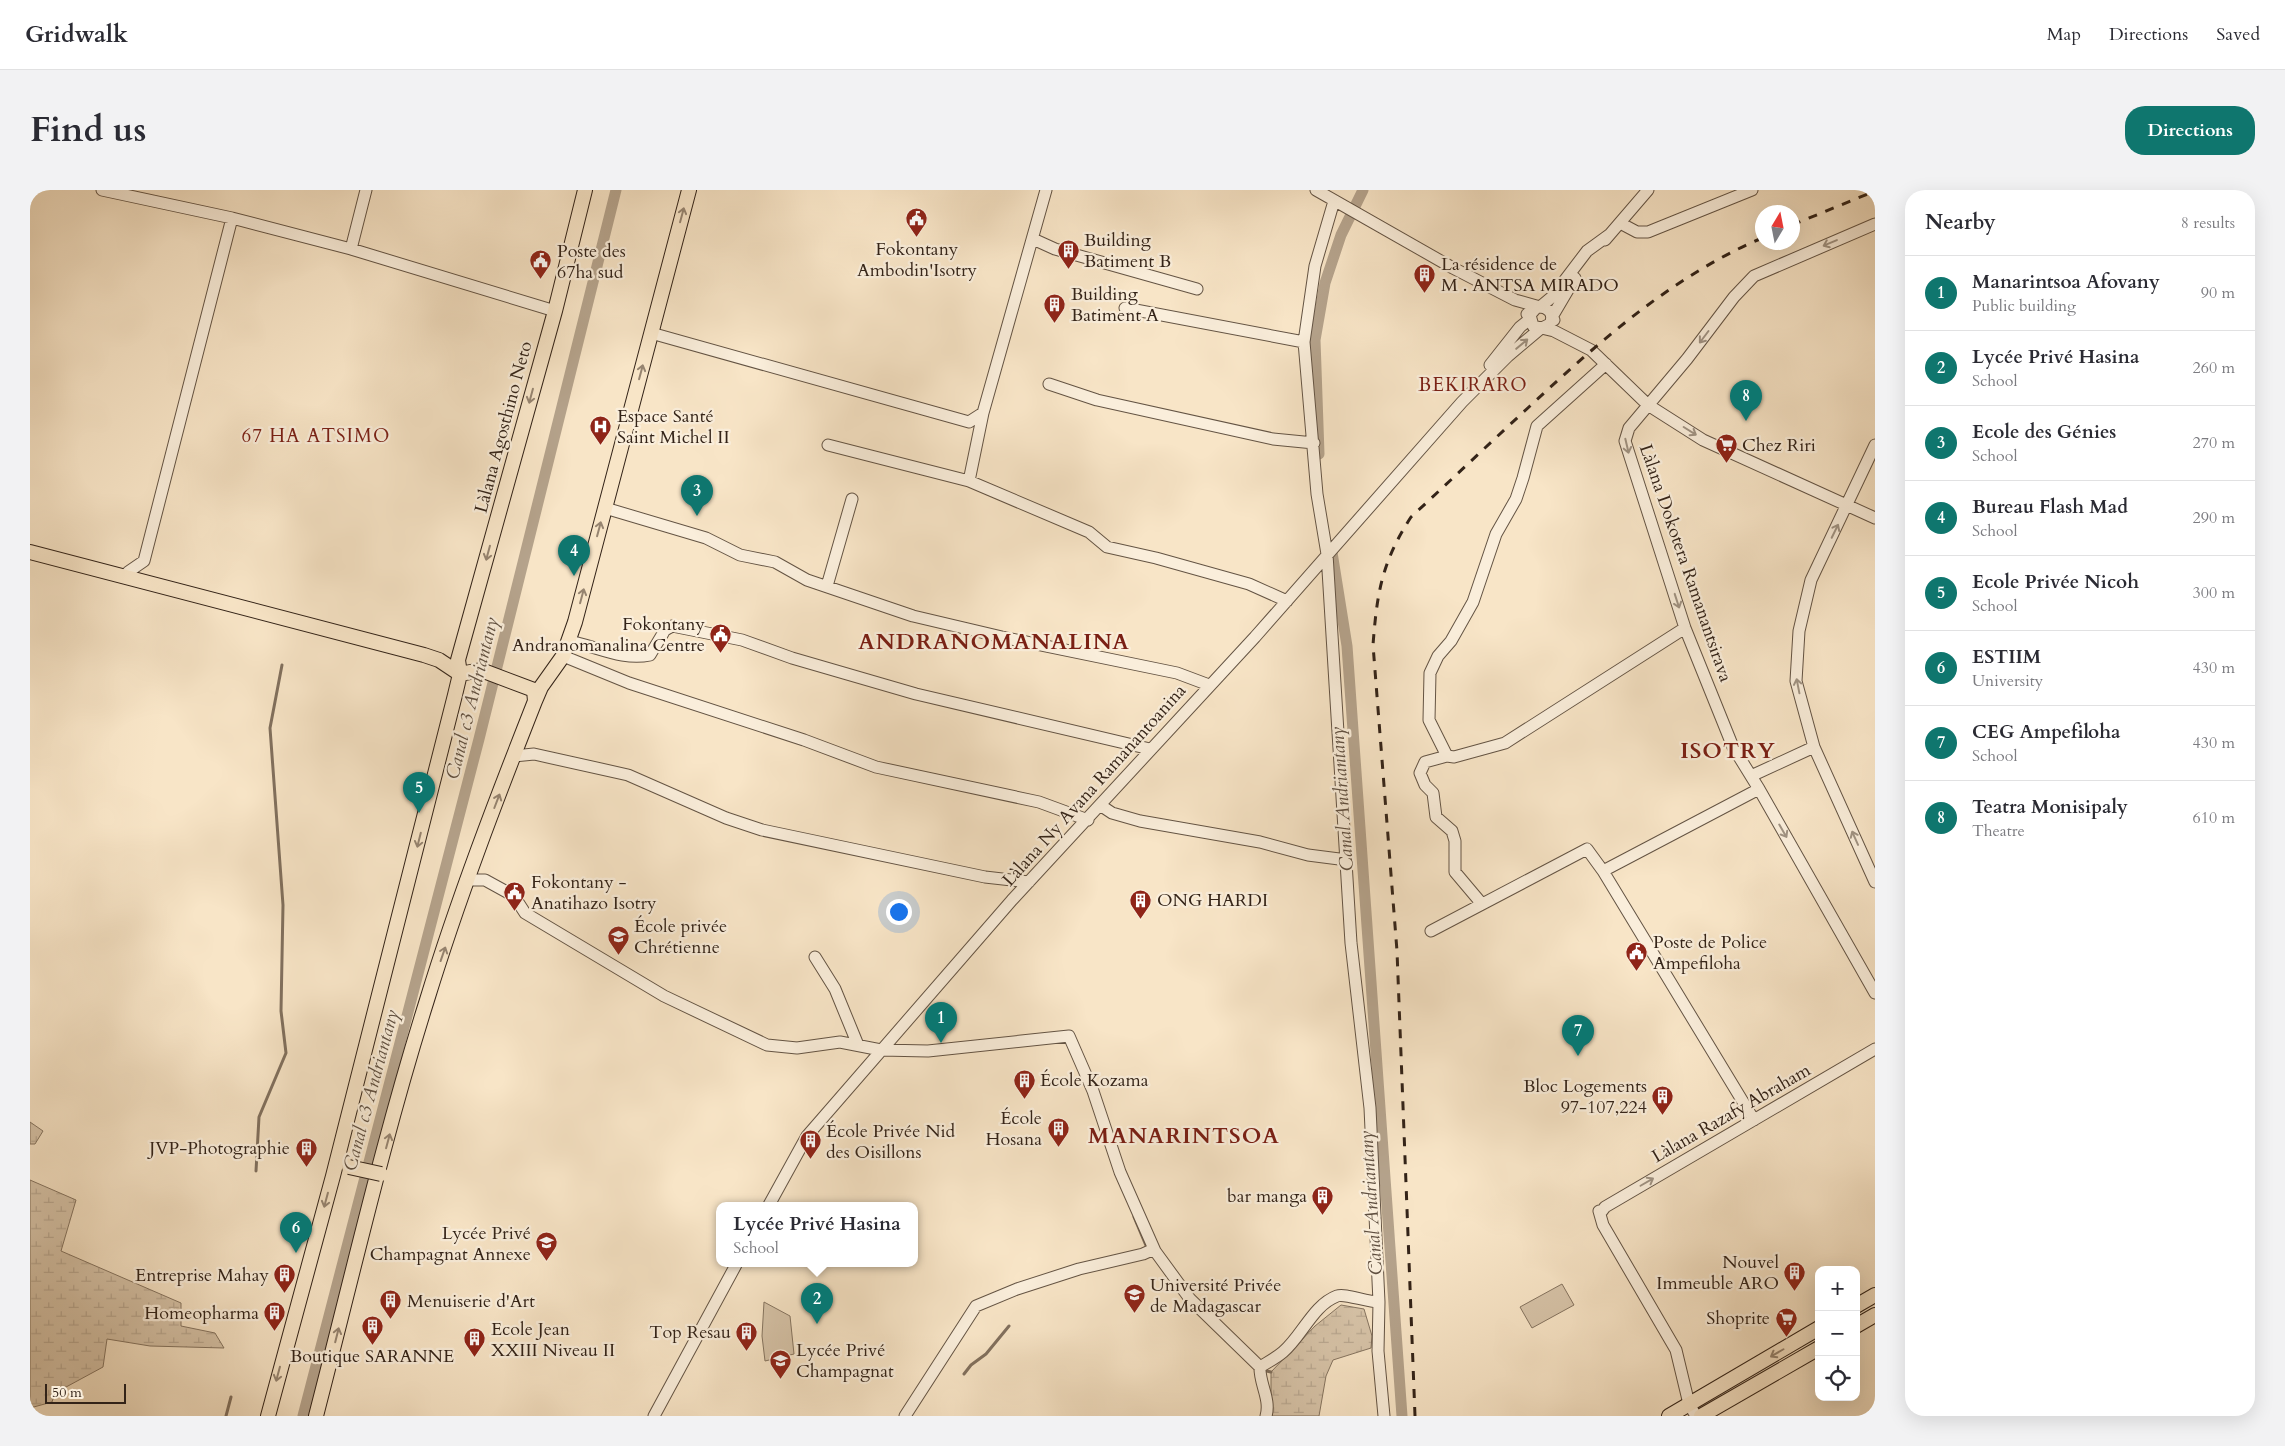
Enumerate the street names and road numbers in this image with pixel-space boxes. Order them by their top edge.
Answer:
street label: Làlana Agosthino Neto [469,338,539,516]
street label: Làlana Dokotera Ramanantsirava [1633,441,1738,686]
street label: Làlana Ny Avana Ramanantoanina [997,679,1192,892]
street label: Làlana Razafy Abraham [1647,1057,1816,1169]

